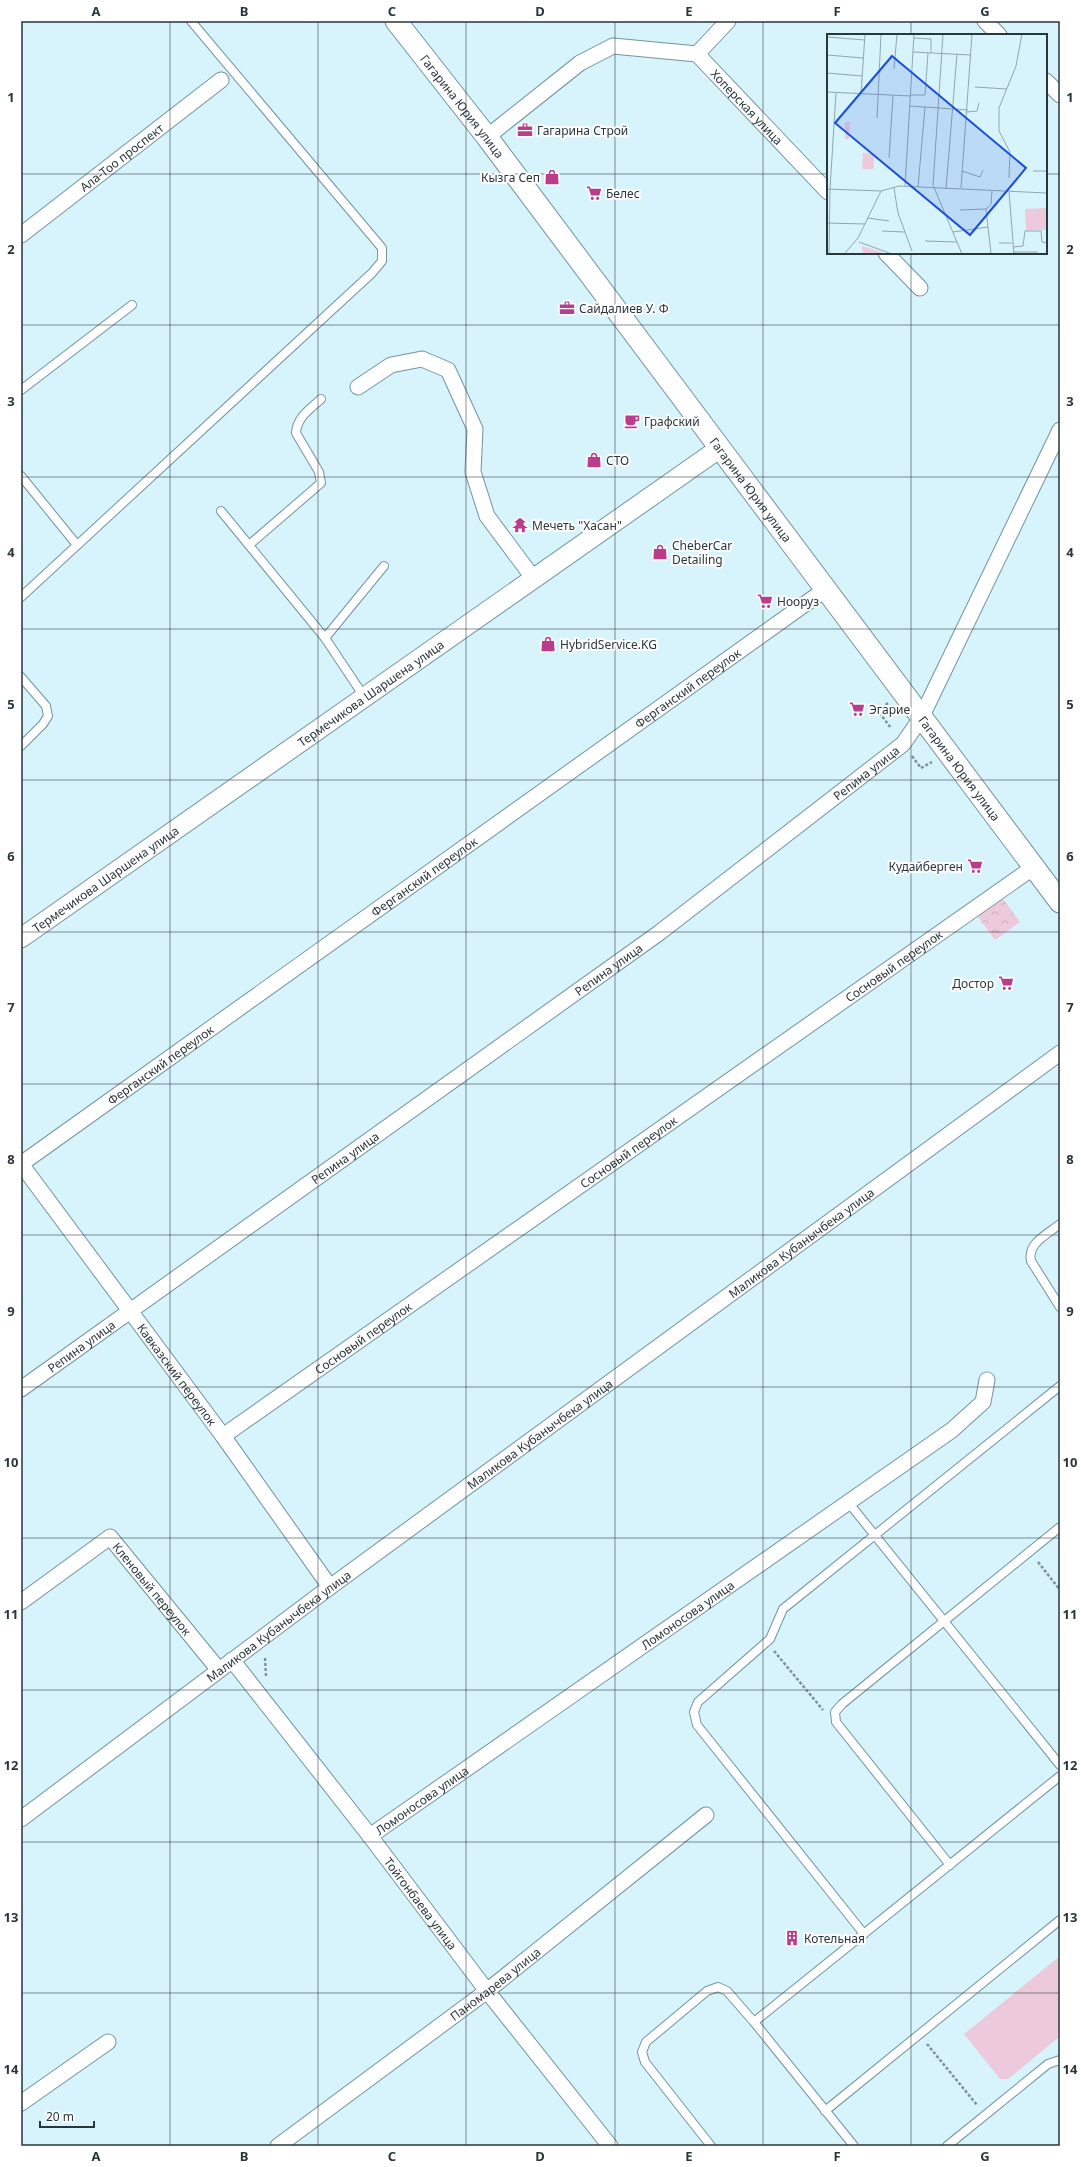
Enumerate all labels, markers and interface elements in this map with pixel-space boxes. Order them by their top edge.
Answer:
text: A [92,2,101,20]
text: B [240,2,248,20]
text: C [388,2,396,20]
text: D [535,2,545,20]
text: E [685,2,693,20]
text: F [833,2,841,20]
text: G [980,2,990,20]
inset map [827,34,1047,254]
street label: Гагарина Юрия улица [417,51,508,161]
street label: Хоперская улица [707,65,787,148]
text: 1 [7,88,15,106]
text: 1 [1066,88,1074,106]
street label: Ала-Тоо проспект [76,119,167,195]
office icon: Гагарина Строй [516,121,534,139]
place label: Гагарина Строй [537,122,628,139]
shop icon: Кызга Сеп [543,168,561,186]
place label: Кызга Сеп [481,169,540,186]
supermarket icon: Белес [585,184,603,202]
place label: Белес [606,185,640,202]
text: 2 [7,240,15,258]
text: 2 [1066,240,1074,258]
office icon: Сайдалиев У. Ф [558,299,576,317]
place label: Сайдалиев У. Ф [579,300,669,317]
text: 3 [7,392,15,410]
text: 3 [1066,392,1074,410]
cafe icon: Графский [623,412,641,430]
place label: Графский [644,413,700,430]
street label: Гагарина Юрия улица [706,434,796,546]
shop icon: СТО [585,451,603,469]
place label: СТО [606,452,629,469]
temple icon: Мечеть "Хасан" [511,516,529,534]
place label: Мечеть "Хасан" [532,517,622,534]
place label: CheberCar Detailing [672,537,732,568]
text: 4 [7,543,15,561]
shop icon: CheberCar Detailing [651,543,669,561]
text: 4 [1066,543,1074,561]
supermarket icon: Нооруз [756,592,774,610]
place label: Нооруз [777,593,819,610]
shop icon: HybridService.KG [539,635,557,653]
street label: Термечикова Шаршена улица [294,636,447,750]
place label: HybridService.KG [560,636,657,653]
street label: Ферганский переулок [631,644,745,732]
text: 5 [7,695,15,713]
text: 5 [1066,695,1074,713]
supermarket icon: Эгарие [848,700,866,718]
place label: Эгарие [869,701,910,718]
street label: Гагарина Юрия улица [915,712,1005,824]
street label: Репина улица [829,742,903,804]
street label: Термечикова Шаршена улица [29,822,182,936]
street label: Ферганский переулок [367,832,481,920]
text: 6 [7,847,15,865]
text: 6 [1066,847,1074,865]
supermarket icon: Кудайберген [966,857,984,875]
place label: Кудайберген [889,858,963,875]
street label: Сосновый переулок [841,925,946,1006]
street label: Репина улица [571,939,646,999]
supermarket icon: Достор [997,974,1015,992]
place label: Достор [952,975,994,992]
text: 7 [7,998,15,1016]
text: 7 [1066,998,1074,1016]
street label: Ферганский переулок [104,1020,217,1108]
street label: Сосновый переулок [576,1111,681,1192]
street label: Репина улица [307,1127,382,1188]
text: 8 [7,1150,15,1168]
text: 8 [1066,1150,1074,1168]
street label: Маликова Кубанычбека улица [725,1183,877,1301]
street label: Сосновый переулок [311,1297,416,1378]
text: 9 [7,1302,15,1320]
text: 9 [1066,1302,1074,1320]
street label: Репина улица [44,1316,119,1376]
street label: Кавказский переулок [134,1320,221,1429]
street label: Маликова Кубанычбека улица [463,1375,616,1493]
text: 10 [4,1453,18,1471]
text: 10 [1063,1453,1077,1471]
street label: Кленовый переулок [109,1539,196,1639]
street label: Маликова Кубанычбека улица [203,1566,354,1686]
street label: Ломоносова улица [637,1576,737,1653]
text: 11 [4,1605,18,1623]
text: 11 [1063,1605,1077,1623]
text: 12 [4,1756,18,1774]
text: 12 [1063,1756,1077,1774]
street label: Ломоносова улица [372,1762,472,1838]
street label: Тойгонбаева улица [380,1854,461,1953]
text: 13 [4,1908,18,1926]
text: 13 [1063,1908,1077,1926]
building icon: Котельная [783,1929,801,1947]
place label: Котельная [804,1930,865,1947]
street label: Паномарева улица [446,1943,544,2024]
text: 14 [4,2060,19,2078]
text: 14 [1063,2060,1078,2078]
scale bar [40,2103,94,2129]
text: 20 m [46,2108,74,2125]
text: A [92,2147,101,2165]
text: B [240,2147,248,2165]
text: C [388,2147,396,2165]
text: D [535,2147,545,2165]
text: E [685,2147,693,2165]
text: F [833,2147,841,2165]
text: G [980,2147,990,2165]

